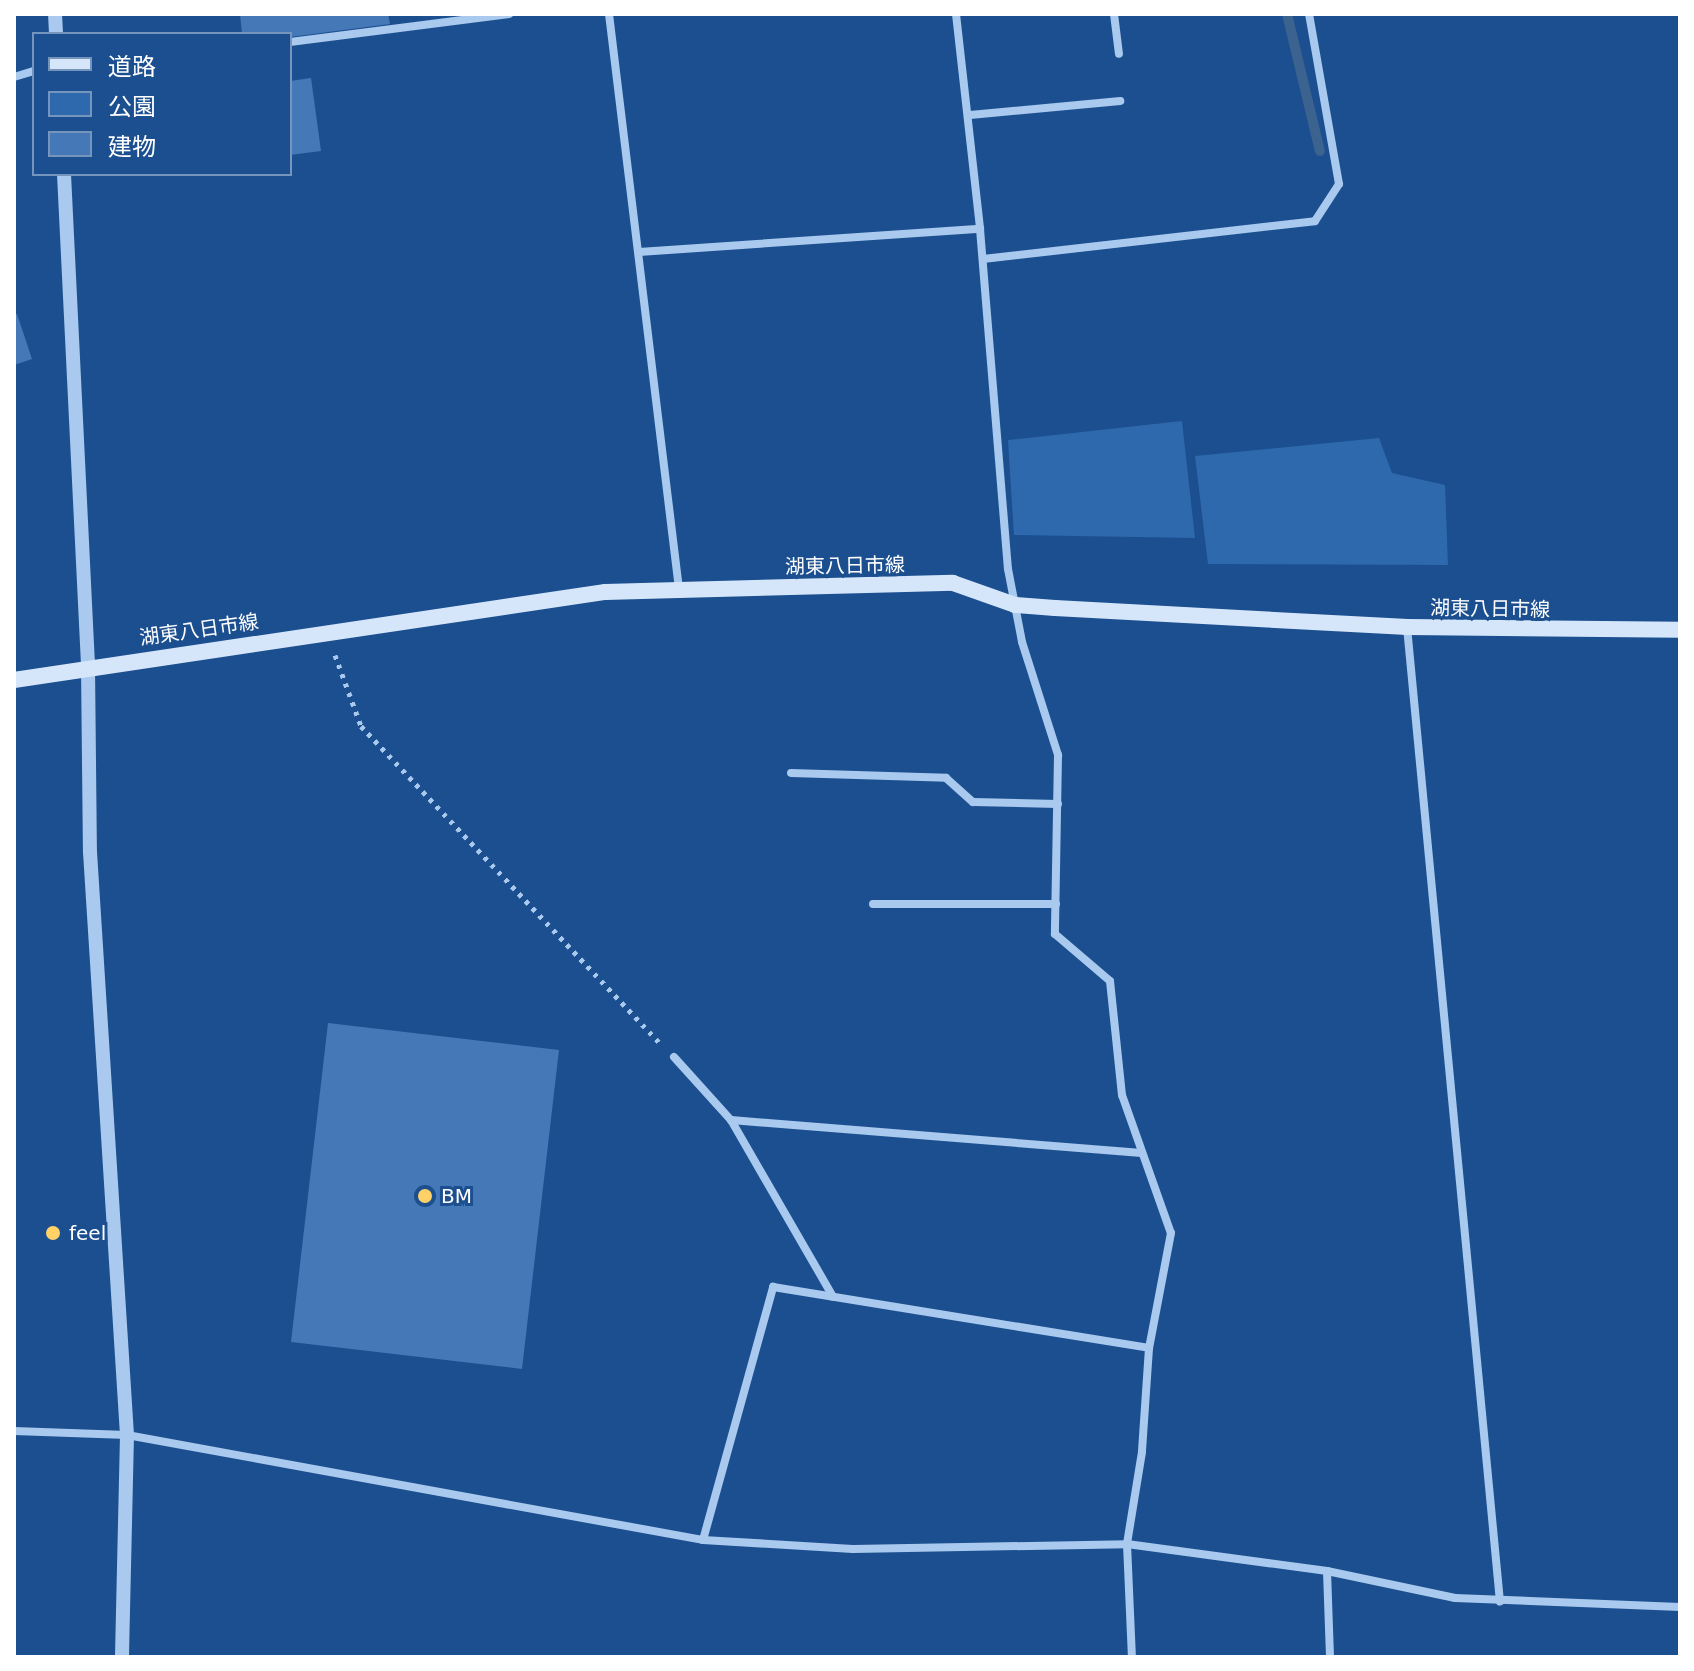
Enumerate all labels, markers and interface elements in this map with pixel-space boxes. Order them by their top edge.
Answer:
legend [32,32,292,176]
text: 道路 [108,53,156,81]
text: 公園 [108,93,156,121]
text: 建物 [108,133,156,161]
street label: 湖東八日市線 [785,553,905,579]
street label: 湖東八日市線 [1430,596,1550,622]
street label: 湖東八日市線 [138,610,260,650]
place label: BM [441,1184,472,1208]
marker: BM [416,1187,434,1205]
place label: feel [69,1221,106,1245]
marker: feel [44,1224,62,1242]

